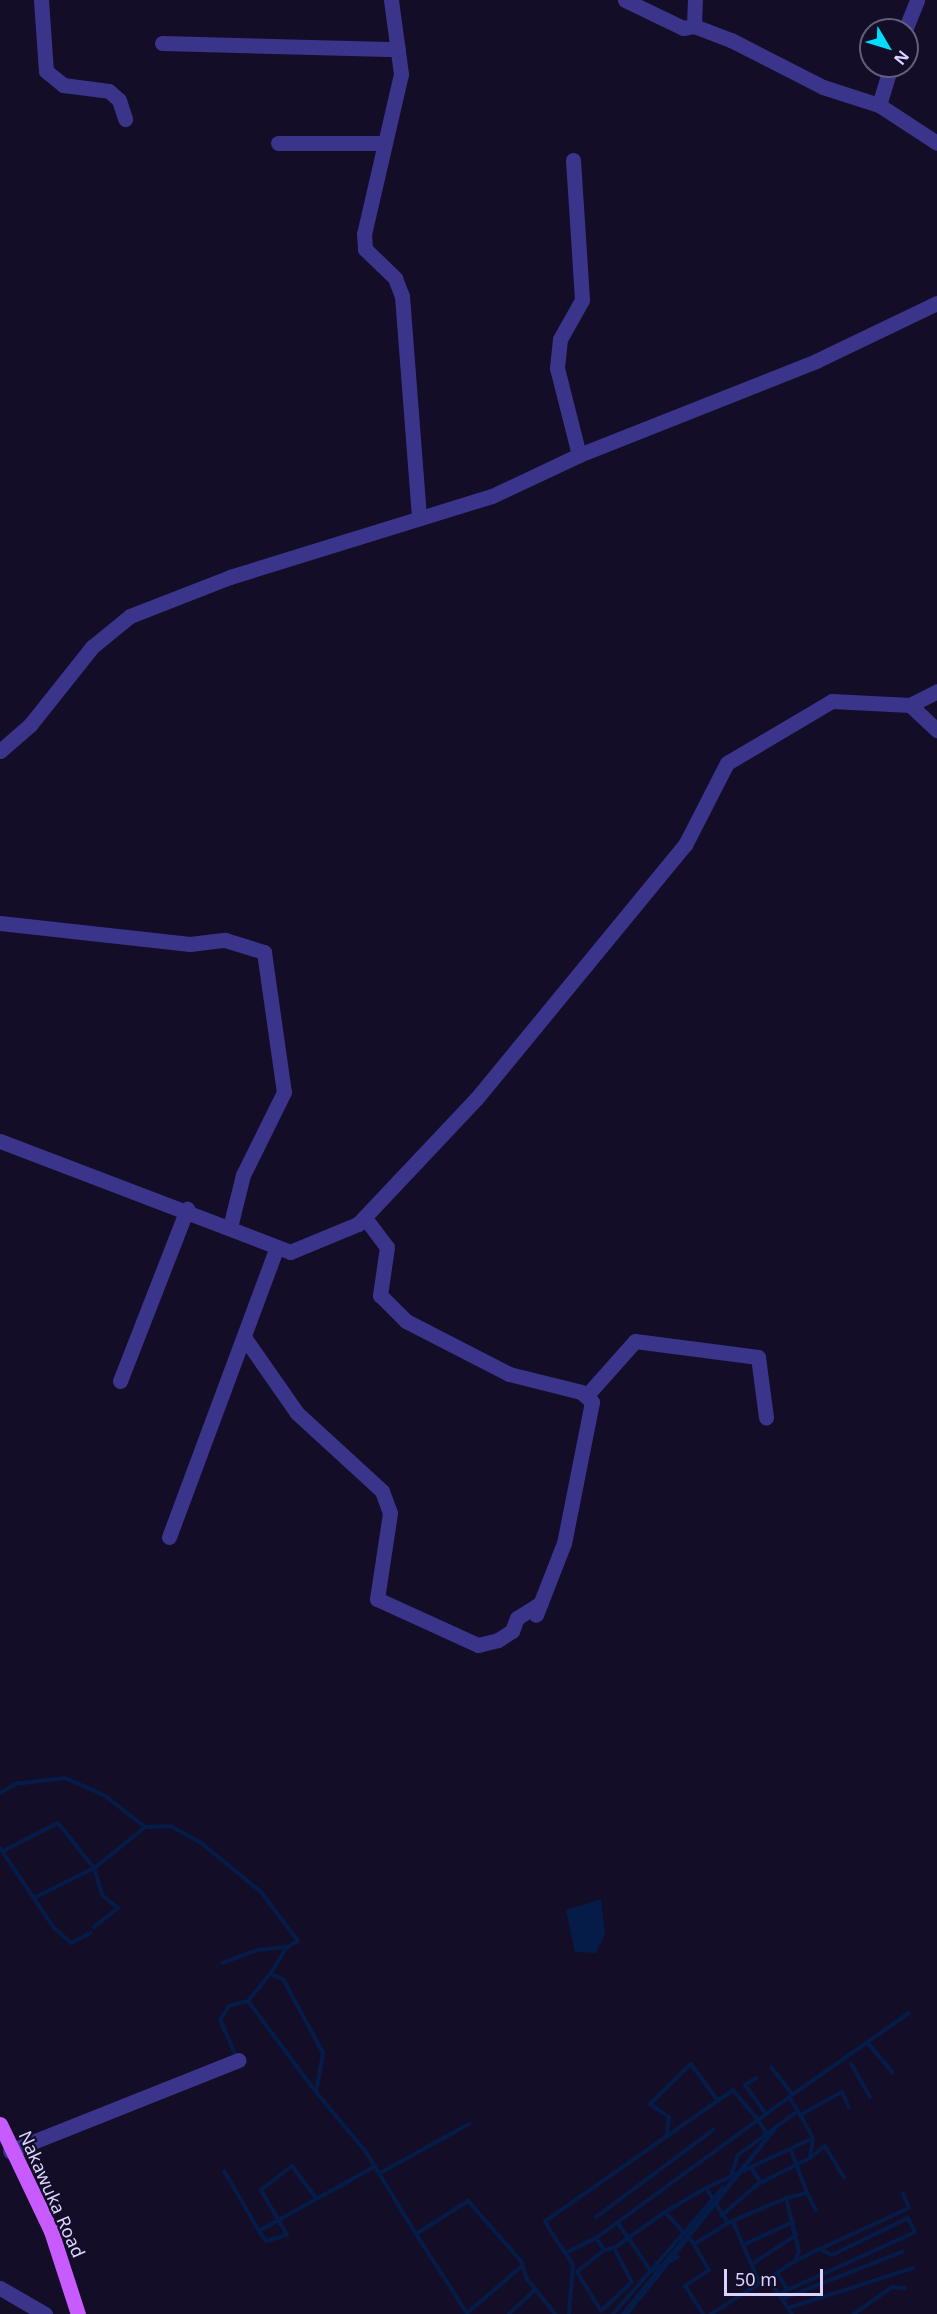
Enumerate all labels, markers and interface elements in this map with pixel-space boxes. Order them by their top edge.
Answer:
north arrow [859,18,919,78]
text: N [889,46,914,70]
street label: Nakawuka Road [14,2127,90,2261]
scale bar [727,2257,826,2295]
text: 50 m [735,2267,777,2291]

